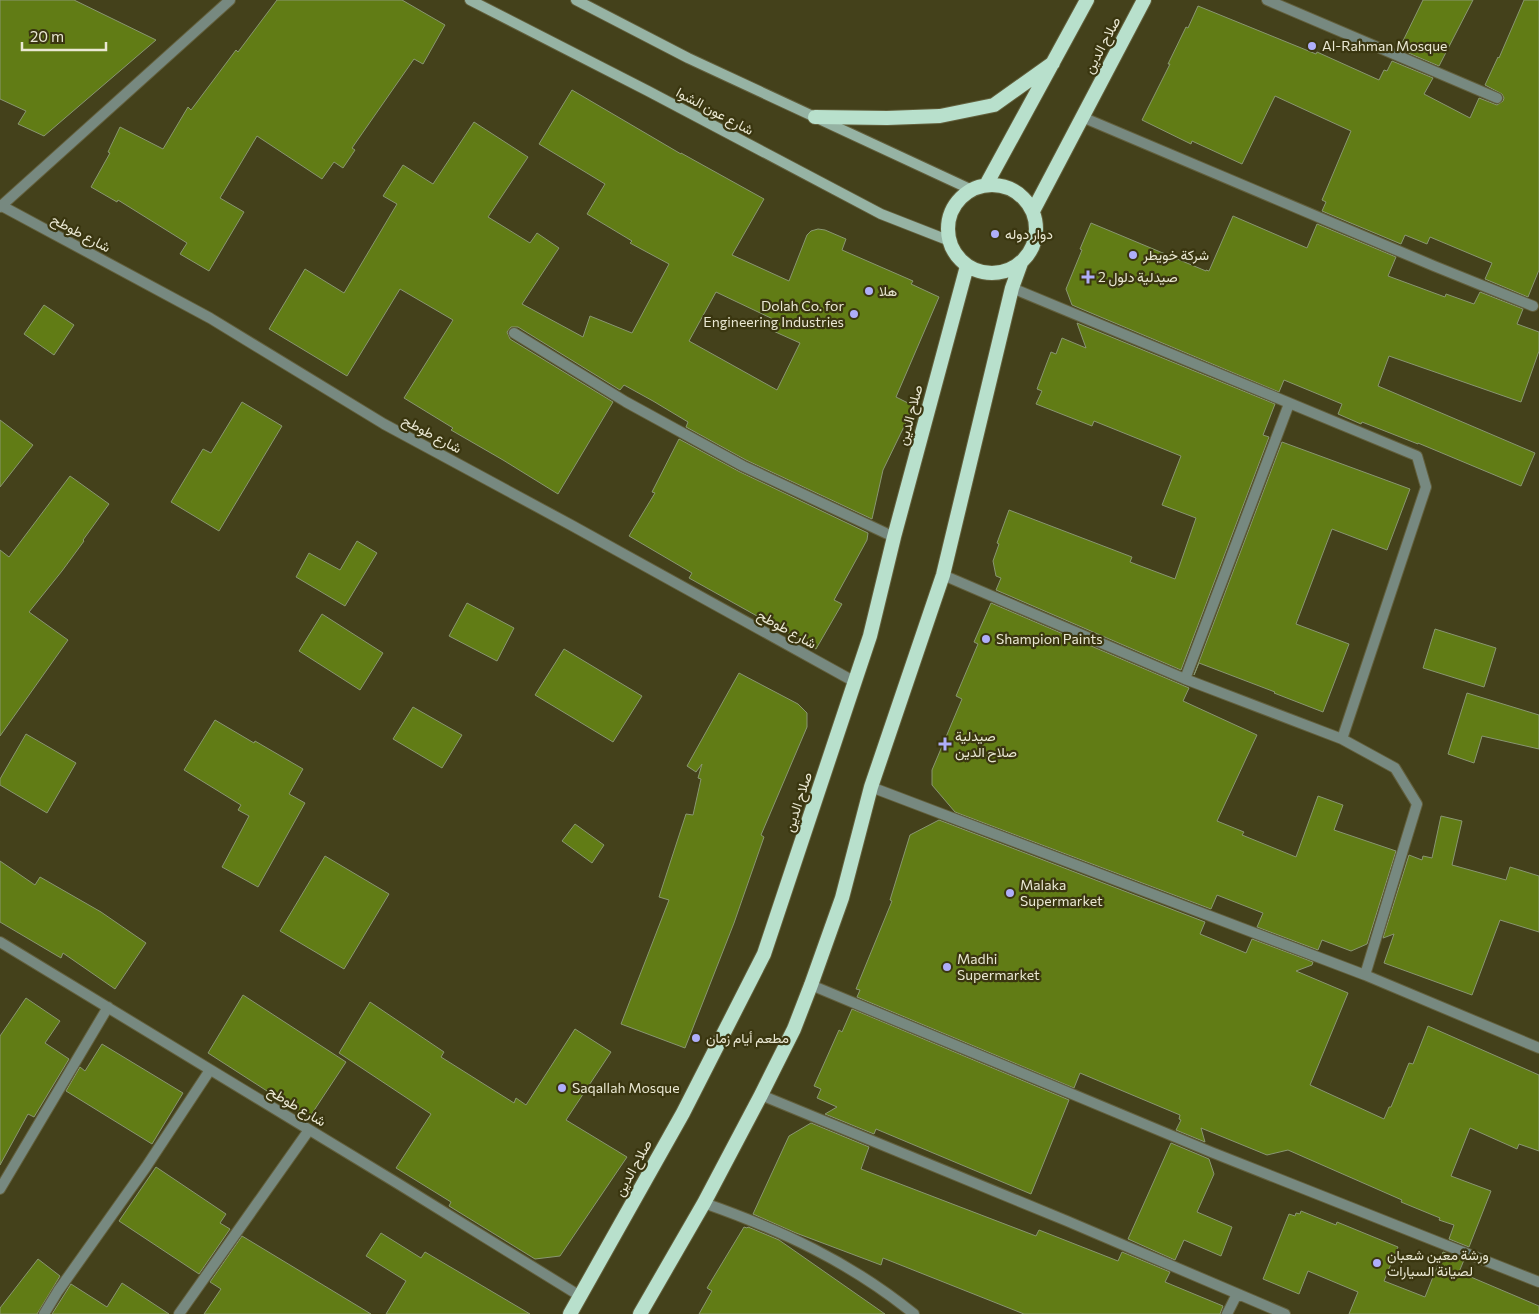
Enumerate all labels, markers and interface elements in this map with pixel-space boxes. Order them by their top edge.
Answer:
street label: صلاح الدين [1080,13,1126,77]
scale bar [22,20,106,52]
text: 20 m [30,27,64,45]
place label: Al-Rahman Mosque [1322,37,1447,54]
marker: Al-Rahman Mosque [1306,40,1318,52]
street label: شارع عون الشوا [672,83,757,141]
street label: شارع طوطح [47,210,114,258]
place label: دوار دوله [1005,225,1053,243]
marker: دوار دوله [989,228,1001,240]
place label: شركة خويطر [1142,246,1209,264]
marker: شركة خويطر [1127,249,1139,261]
place label: صيدلية دلول 2 [1098,268,1178,287]
marker: صيدلية دلول 2 [1082,271,1094,283]
place label: هلا [879,282,897,299]
marker: هلا [863,285,875,297]
place label: Dolah Co. for Engineering Industries [703,297,844,330]
marker: Dolah Co. for Engineering Industries [848,308,860,320]
street label: صلاح الدين [893,383,929,448]
street label: شارع طوطح [398,411,465,459]
street label: شارع طوطح [753,605,820,654]
place label: Shampion Paints [996,630,1103,647]
marker: Shampion Paints [980,633,992,645]
place label: صيدلية صلاح الدين [955,727,1017,763]
marker: صيدلية صلاح الدين [939,738,951,750]
street label: صلاح الدين [780,770,818,835]
place label: Malaka Supermarket [1020,876,1103,909]
marker: Malaka Supermarket [1004,887,1016,899]
place label: Madhi Supermarket [957,950,1040,983]
marker: Madhi Supermarket [941,961,953,973]
place label: مطعم أيام زمان [706,1029,789,1047]
marker: مطعم أيام زمان [690,1032,702,1044]
place label: Saqallah Mosque [572,1079,680,1096]
street label: شارع طوطح [264,1082,329,1132]
marker: Saqallah Mosque [556,1082,568,1094]
street label: صلاح الدين [610,1136,658,1200]
place label: ورشة معين شعبان لصيانة السيارات [1387,1246,1489,1280]
marker: ورشة معين شعبان لصيانة السيارات [1371,1257,1383,1269]

